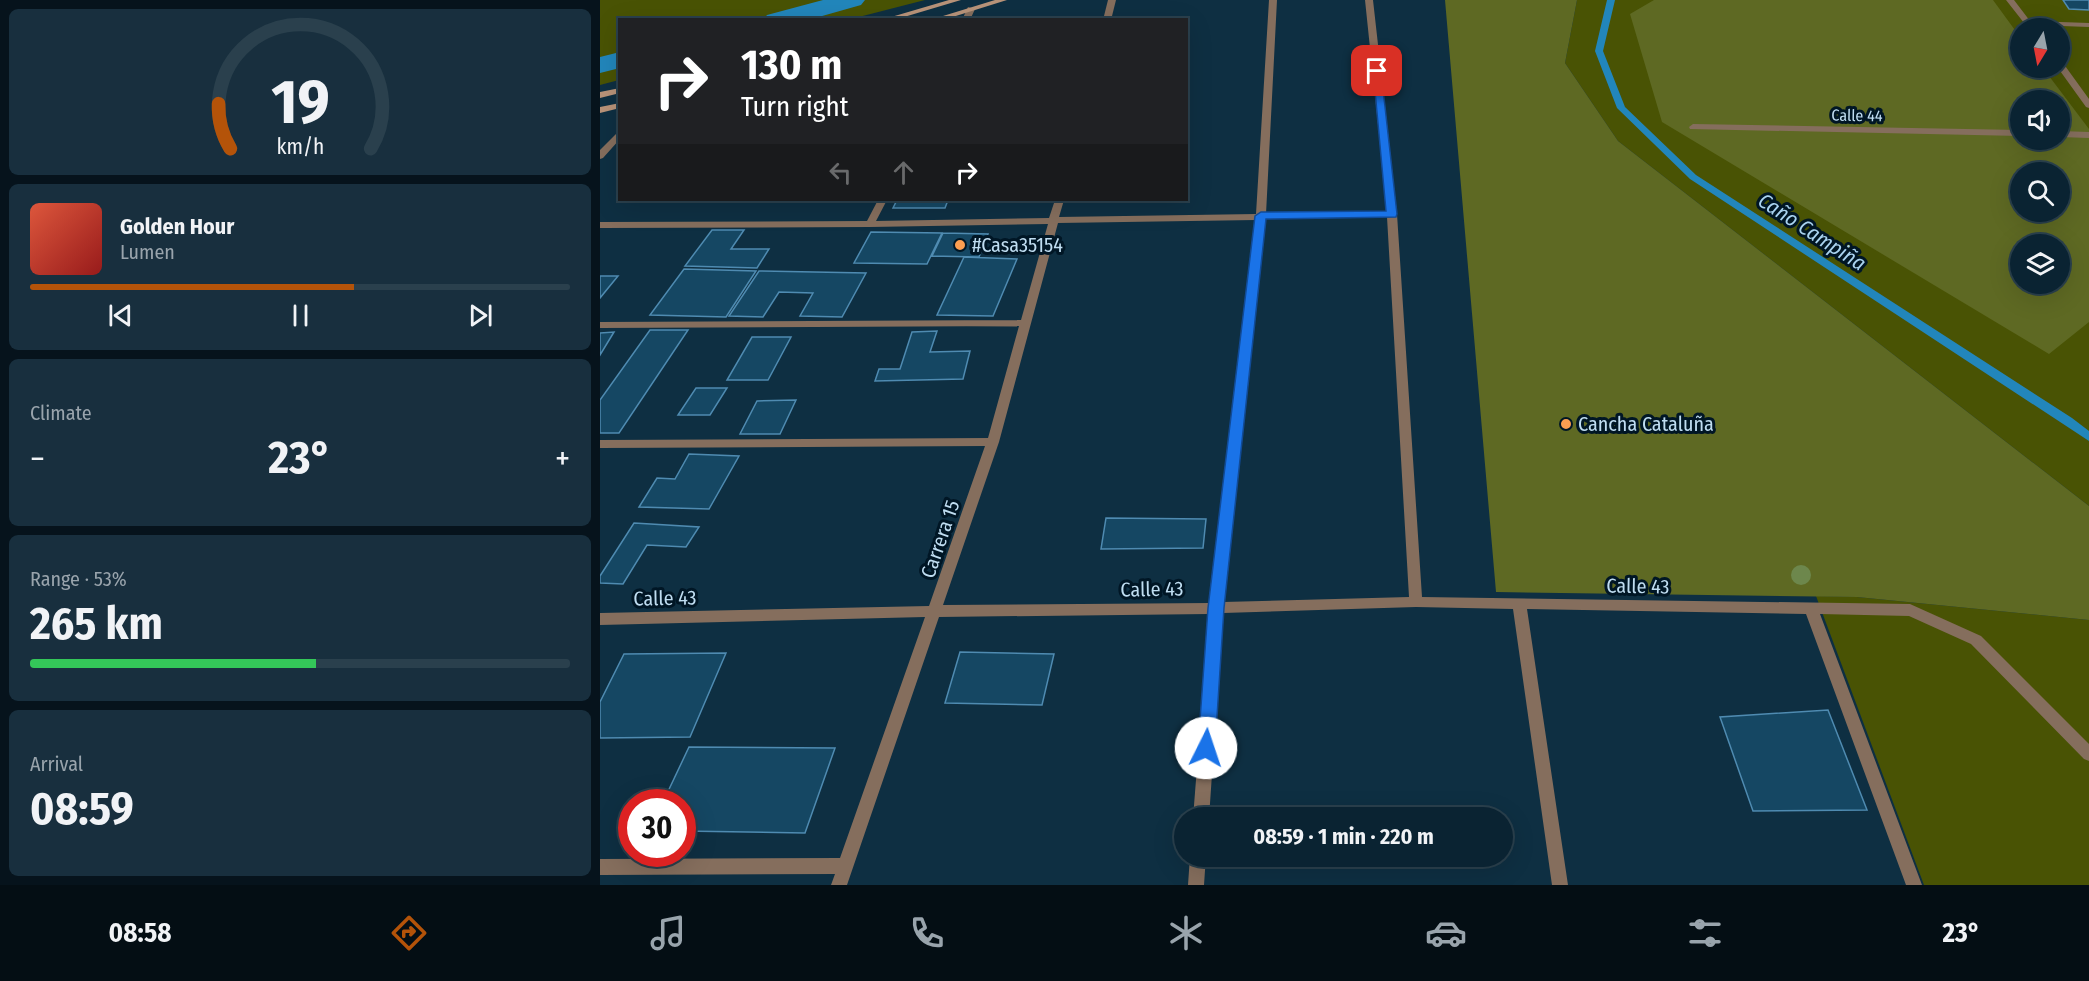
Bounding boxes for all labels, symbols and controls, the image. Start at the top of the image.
north arrow [2010,18,2070,78]
map controls [2010,18,2070,294]
text: 130 m [741,40,842,90]
icon: right [642,42,720,120]
pin [1351,45,1402,96]
icon: arrive [1360,54,1393,87]
text: 19 [271,65,329,140]
button: sound [2010,90,2070,150]
text: Turn right [741,91,849,123]
street label: Calle 44 [1831,106,1883,125]
text: km/h [276,134,324,160]
icon: left [824,156,857,189]
icon: ahead [887,156,920,189]
icon: right [950,156,983,189]
button: search [2010,162,2070,222]
water label: Caño Campiña [1753,188,1871,276]
text: Golden Hour [120,213,234,240]
place label: #Casa35154 [972,233,1063,257]
button: layers [2010,234,2070,294]
marker: #Casa35154 [953,238,967,252]
text: Lumen [120,240,175,264]
icon: previous [104,299,137,332]
icon: pause [284,299,317,332]
icon: next [464,299,497,332]
text: Climate [30,401,92,425]
place label: Cancha Cataluña [1578,412,1714,436]
marker: Cancha Cataluña [1559,417,1573,431]
text: 23° [268,431,332,485]
text: − [30,439,45,479]
text: + [555,439,570,479]
street label: Carrera 15 [915,497,965,581]
text: Range · 53% [30,567,127,591]
street label: Calle 43 [1606,573,1670,599]
street label: Calle 43 [1120,576,1184,602]
street label: Calle 43 [633,585,697,611]
text: 265 km [30,597,163,651]
position arrow [1174,716,1238,780]
text: Arrival [30,752,83,776]
text: 08:59 [30,782,134,836]
speed limit sign: 30 [618,789,696,867]
text: 08:59 · 1 min · 220 m [1253,823,1434,850]
icon: directions [388,912,430,954]
icon: music [647,912,689,954]
icon: phone [906,912,948,954]
icon: climate [1165,912,1207,954]
icon: car [1425,912,1467,954]
icon: filters [1684,912,1726,954]
text: 08:58 [109,917,171,949]
text: 23° [1943,917,1980,949]

